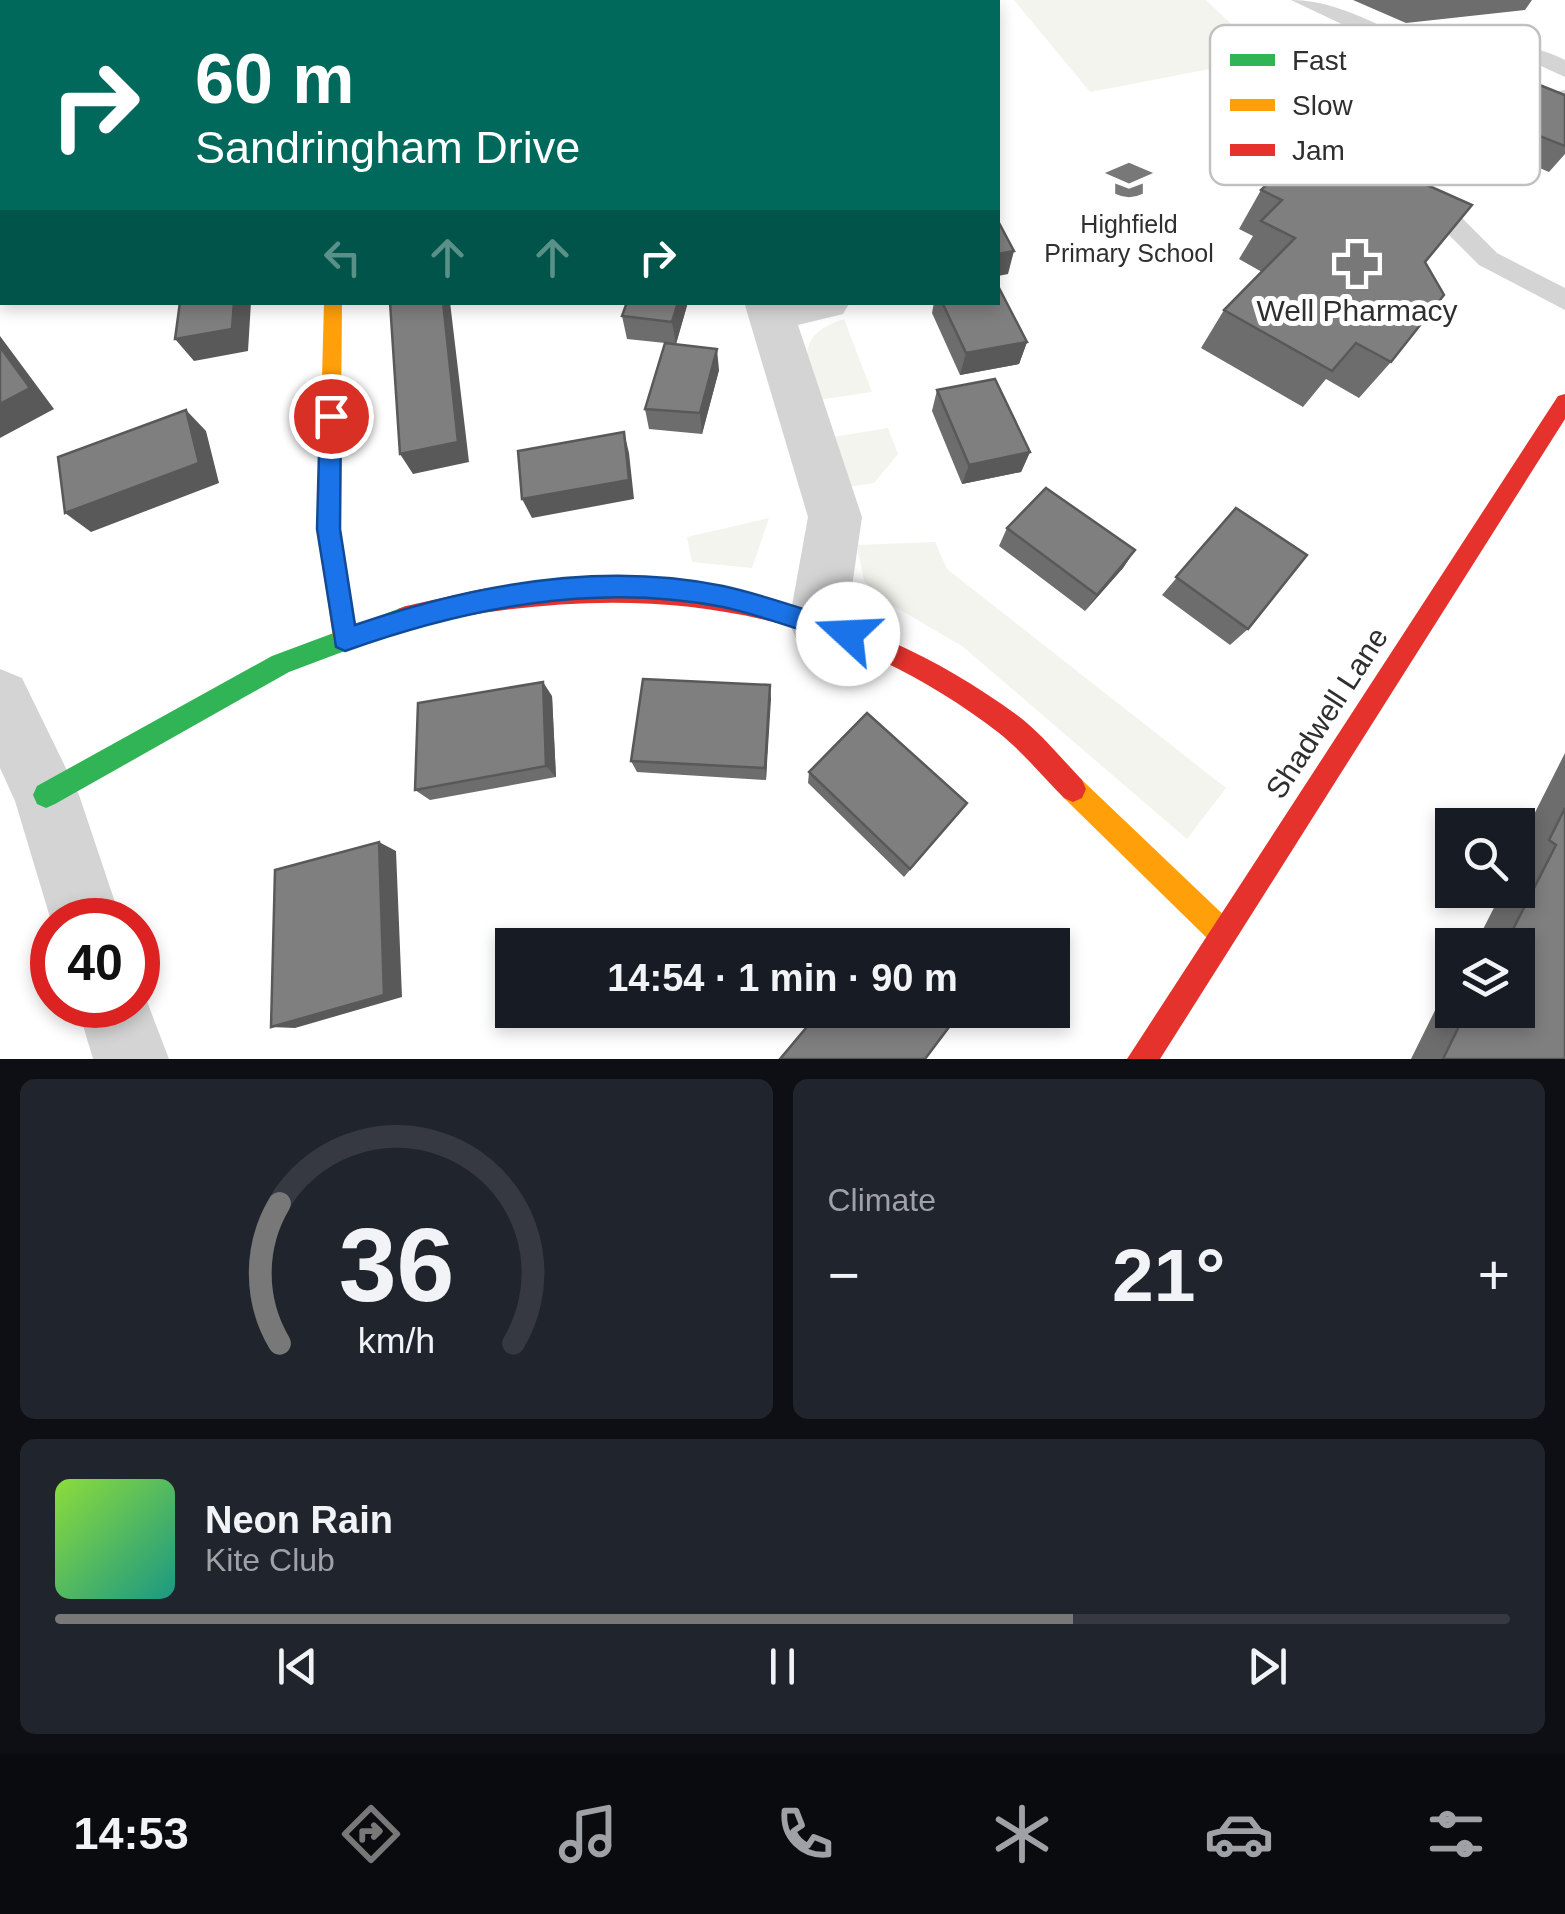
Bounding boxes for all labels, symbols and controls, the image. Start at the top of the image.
legend [1210,25,1540,185]
icon: right [30,40,160,170]
text: 60 m [195,40,355,118]
text: Fast [1292,45,1347,76]
text: Slow [1292,90,1353,121]
text: Sandringham Drive [195,122,580,173]
text: Jam [1292,135,1345,166]
school or university icon: Highfield Primary School [1105,156,1153,204]
place label: Highfield Primary School [1044,210,1214,267]
icon: left [315,230,370,285]
icon: ahead [420,230,475,285]
icon: ahead [525,230,580,285]
icon: right [630,230,685,285]
pharmacy icon: Well Pharmacy [1333,240,1381,288]
place label: Well Pharmacy [1256,294,1458,327]
pin [289,374,374,459]
icon: arrive [304,389,359,444]
position arrow [796,582,900,686]
street label: Shadwell Lane [1259,621,1394,804]
map controls [1435,808,1535,1028]
button: search [1435,808,1535,908]
speed limit sign: 40 [30,898,160,1028]
button: layers [1435,928,1535,1028]
text: 14:54 · 1 min · 90 m [607,957,958,999]
text: Climate [828,1182,936,1218]
text: 36 [338,1207,454,1323]
text: 21° [1112,1233,1225,1317]
text: − [828,1244,860,1306]
text: + [1478,1244,1510,1306]
text: km/h [358,1321,435,1361]
text: Neon Rain [205,1499,393,1541]
text: Kite Club [205,1542,335,1578]
icon: previous [270,1639,325,1694]
icon: pause [755,1639,810,1694]
icon: next [1240,1639,1295,1694]
icon: directions [336,1799,406,1869]
icon: music [553,1799,623,1869]
icon: phone [770,1799,840,1869]
icon: climate [987,1799,1057,1869]
icon: car [1204,1799,1274,1869]
icon: filters [1421,1799,1491,1869]
text: 14:53 [74,1808,189,1859]

